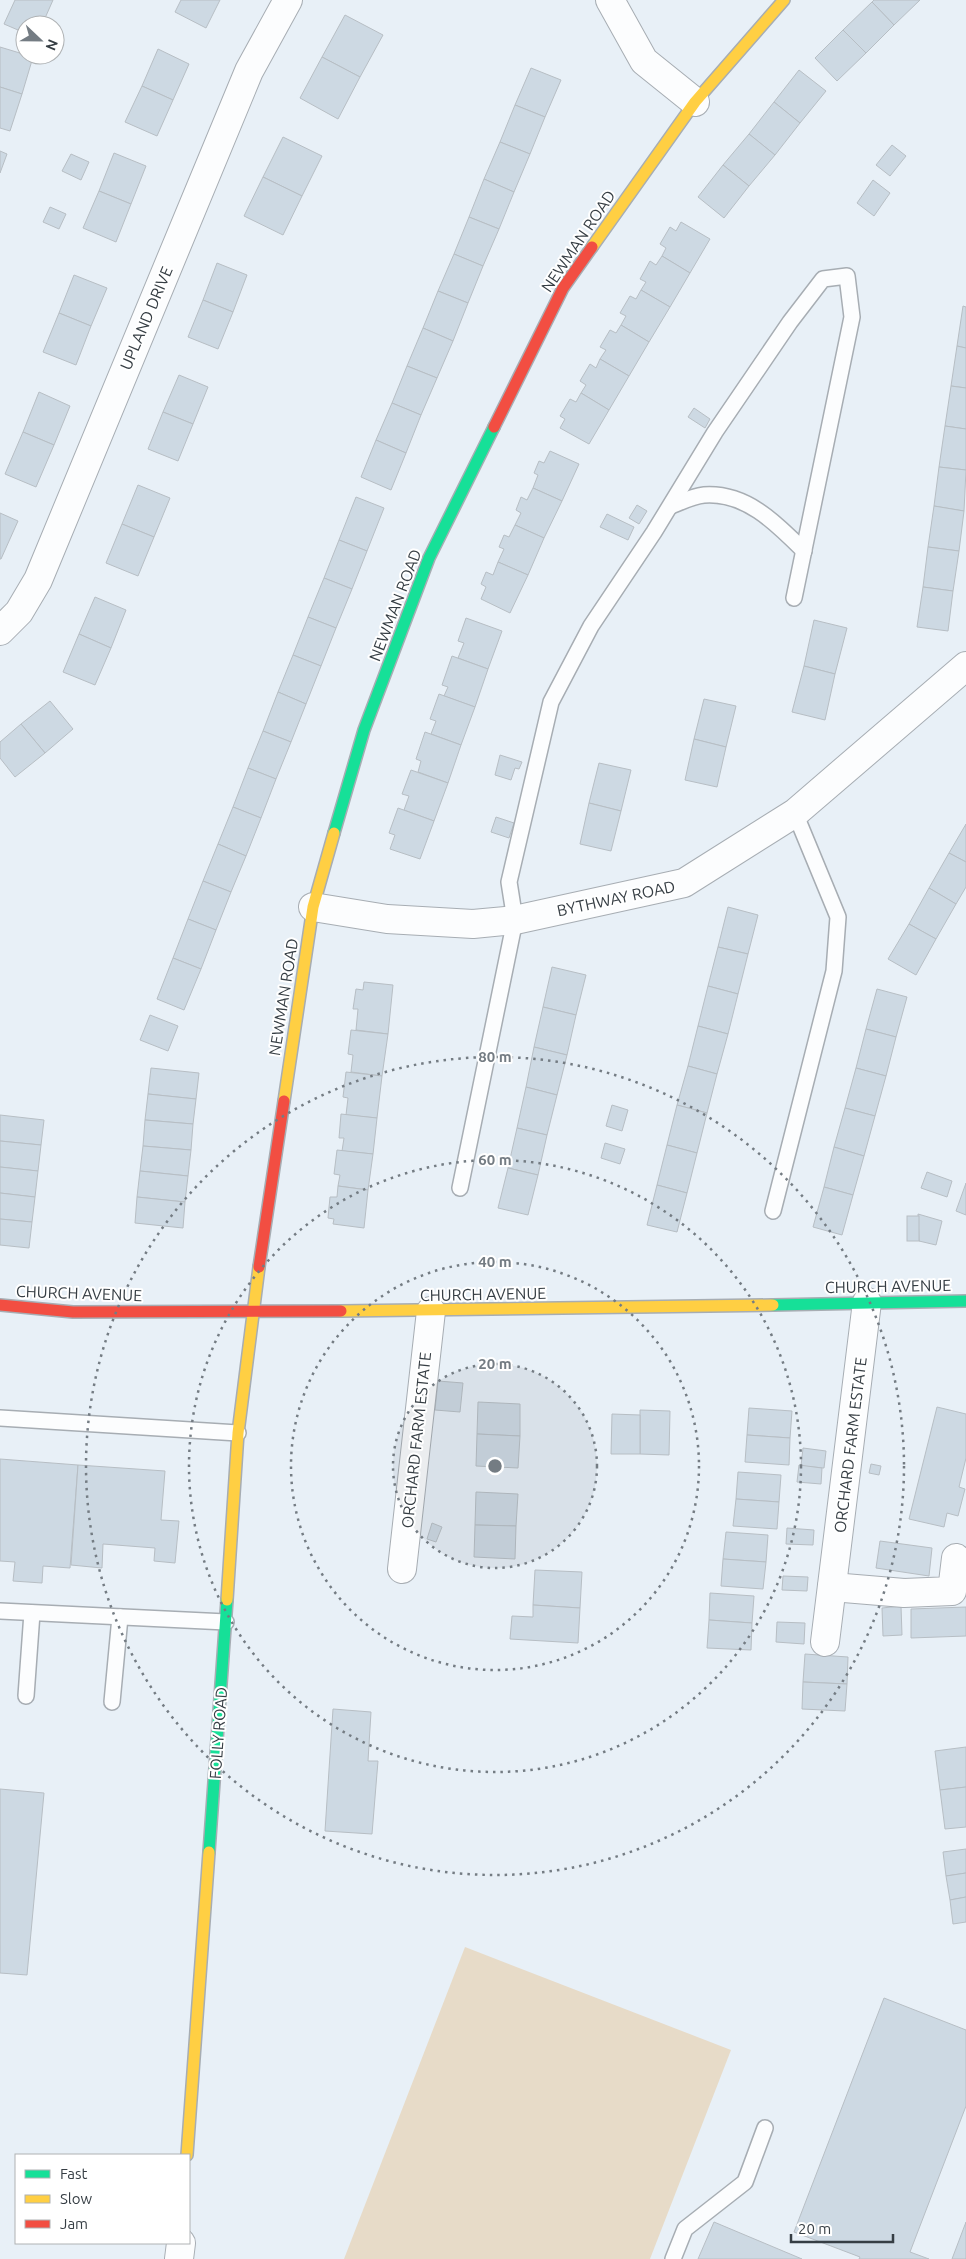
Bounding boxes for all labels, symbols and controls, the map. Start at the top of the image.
north arrow [15,15,65,65]
text: N [43,37,61,53]
street label: NEWMAN ROAD [537,187,619,295]
street label: UPLAND DRIVE [116,264,176,372]
street label: NEWMAN ROAD [365,546,425,664]
street label: BYTHWAY ROAD [555,877,677,919]
street label: NEWMAN ROAD [265,937,301,1057]
text: 80 m [478,1048,512,1065]
text: 60 m [478,1151,512,1168]
text: 40 m [478,1253,512,1270]
street label: CHURCH AVENUE [825,1276,951,1296]
street label: CHURCH AVENUE [16,1282,142,1304]
street label: CHURCH AVENUE [420,1284,546,1304]
street label: ORCHARD FARM ESTATE [398,1351,434,1529]
text: 20 m [478,1355,512,1372]
street label: ORCHARD FARM ESTATE [830,1356,870,1534]
centre of rings [486,1457,504,1475]
street label: FOLLY ROAD [206,1686,230,1780]
legend [15,2154,190,2244]
text: Fast [60,2165,88,2182]
text: Slow [60,2190,93,2207]
scale bar [791,2212,894,2244]
text: Jam [60,2215,88,2232]
text: 20 m [798,2220,831,2237]

